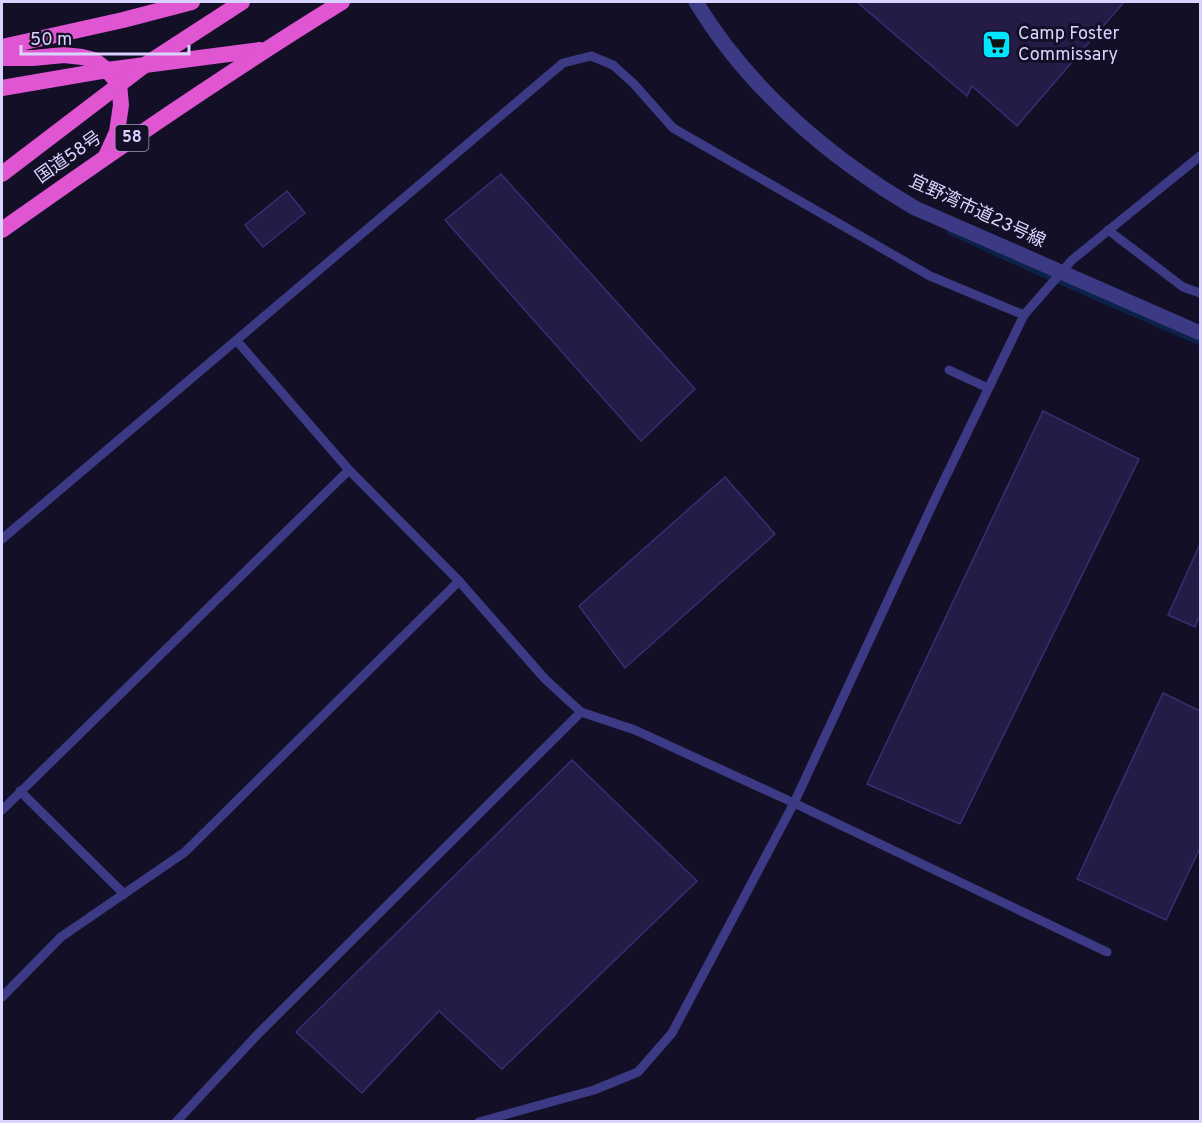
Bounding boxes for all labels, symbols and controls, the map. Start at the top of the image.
scale bar [21,18,189,56]
place label: Camp Foster Commissary [1018,23,1120,67]
supermarket icon: Camp Foster Commissary [981,28,1013,60]
text: 50 m [30,29,72,52]
road number: 58 [116,125,148,151]
street label: 国道58号 [31,127,107,189]
street label: 宜野湾市道23号線 [905,170,1049,254]

